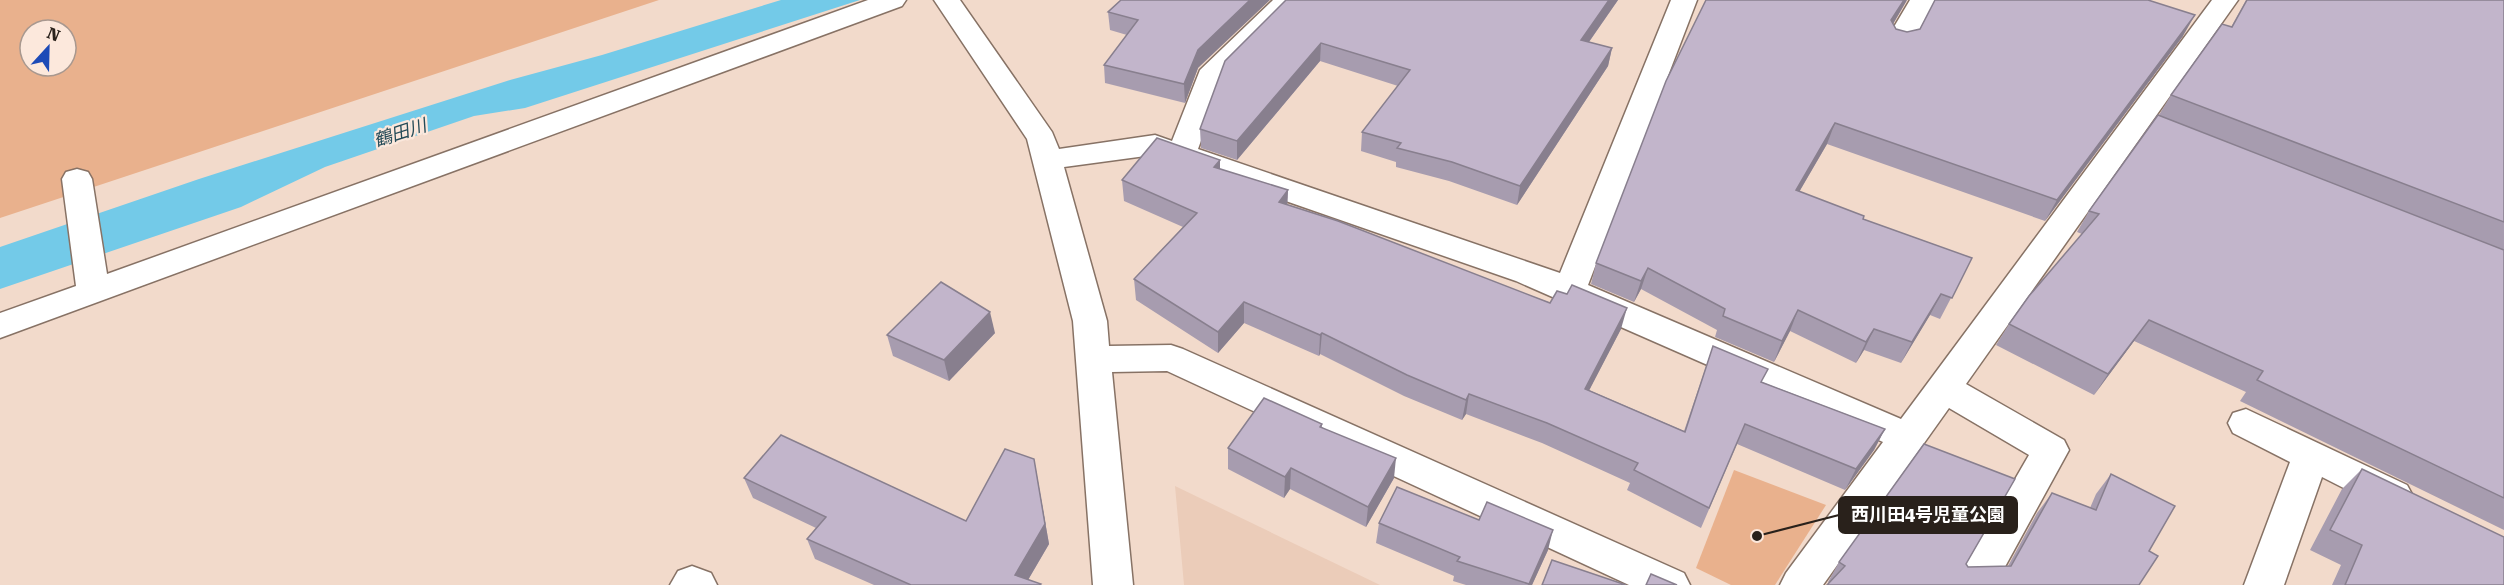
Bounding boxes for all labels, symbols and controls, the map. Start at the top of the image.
north arrow [18,18,78,78]
text: N [44,23,63,46]
water label: 鶴田川 [371,114,431,151]
callout: 西川田4号児童公園 [1839,497,2017,533]
text: 西川田4号児童公園 [1851,504,2005,525]

